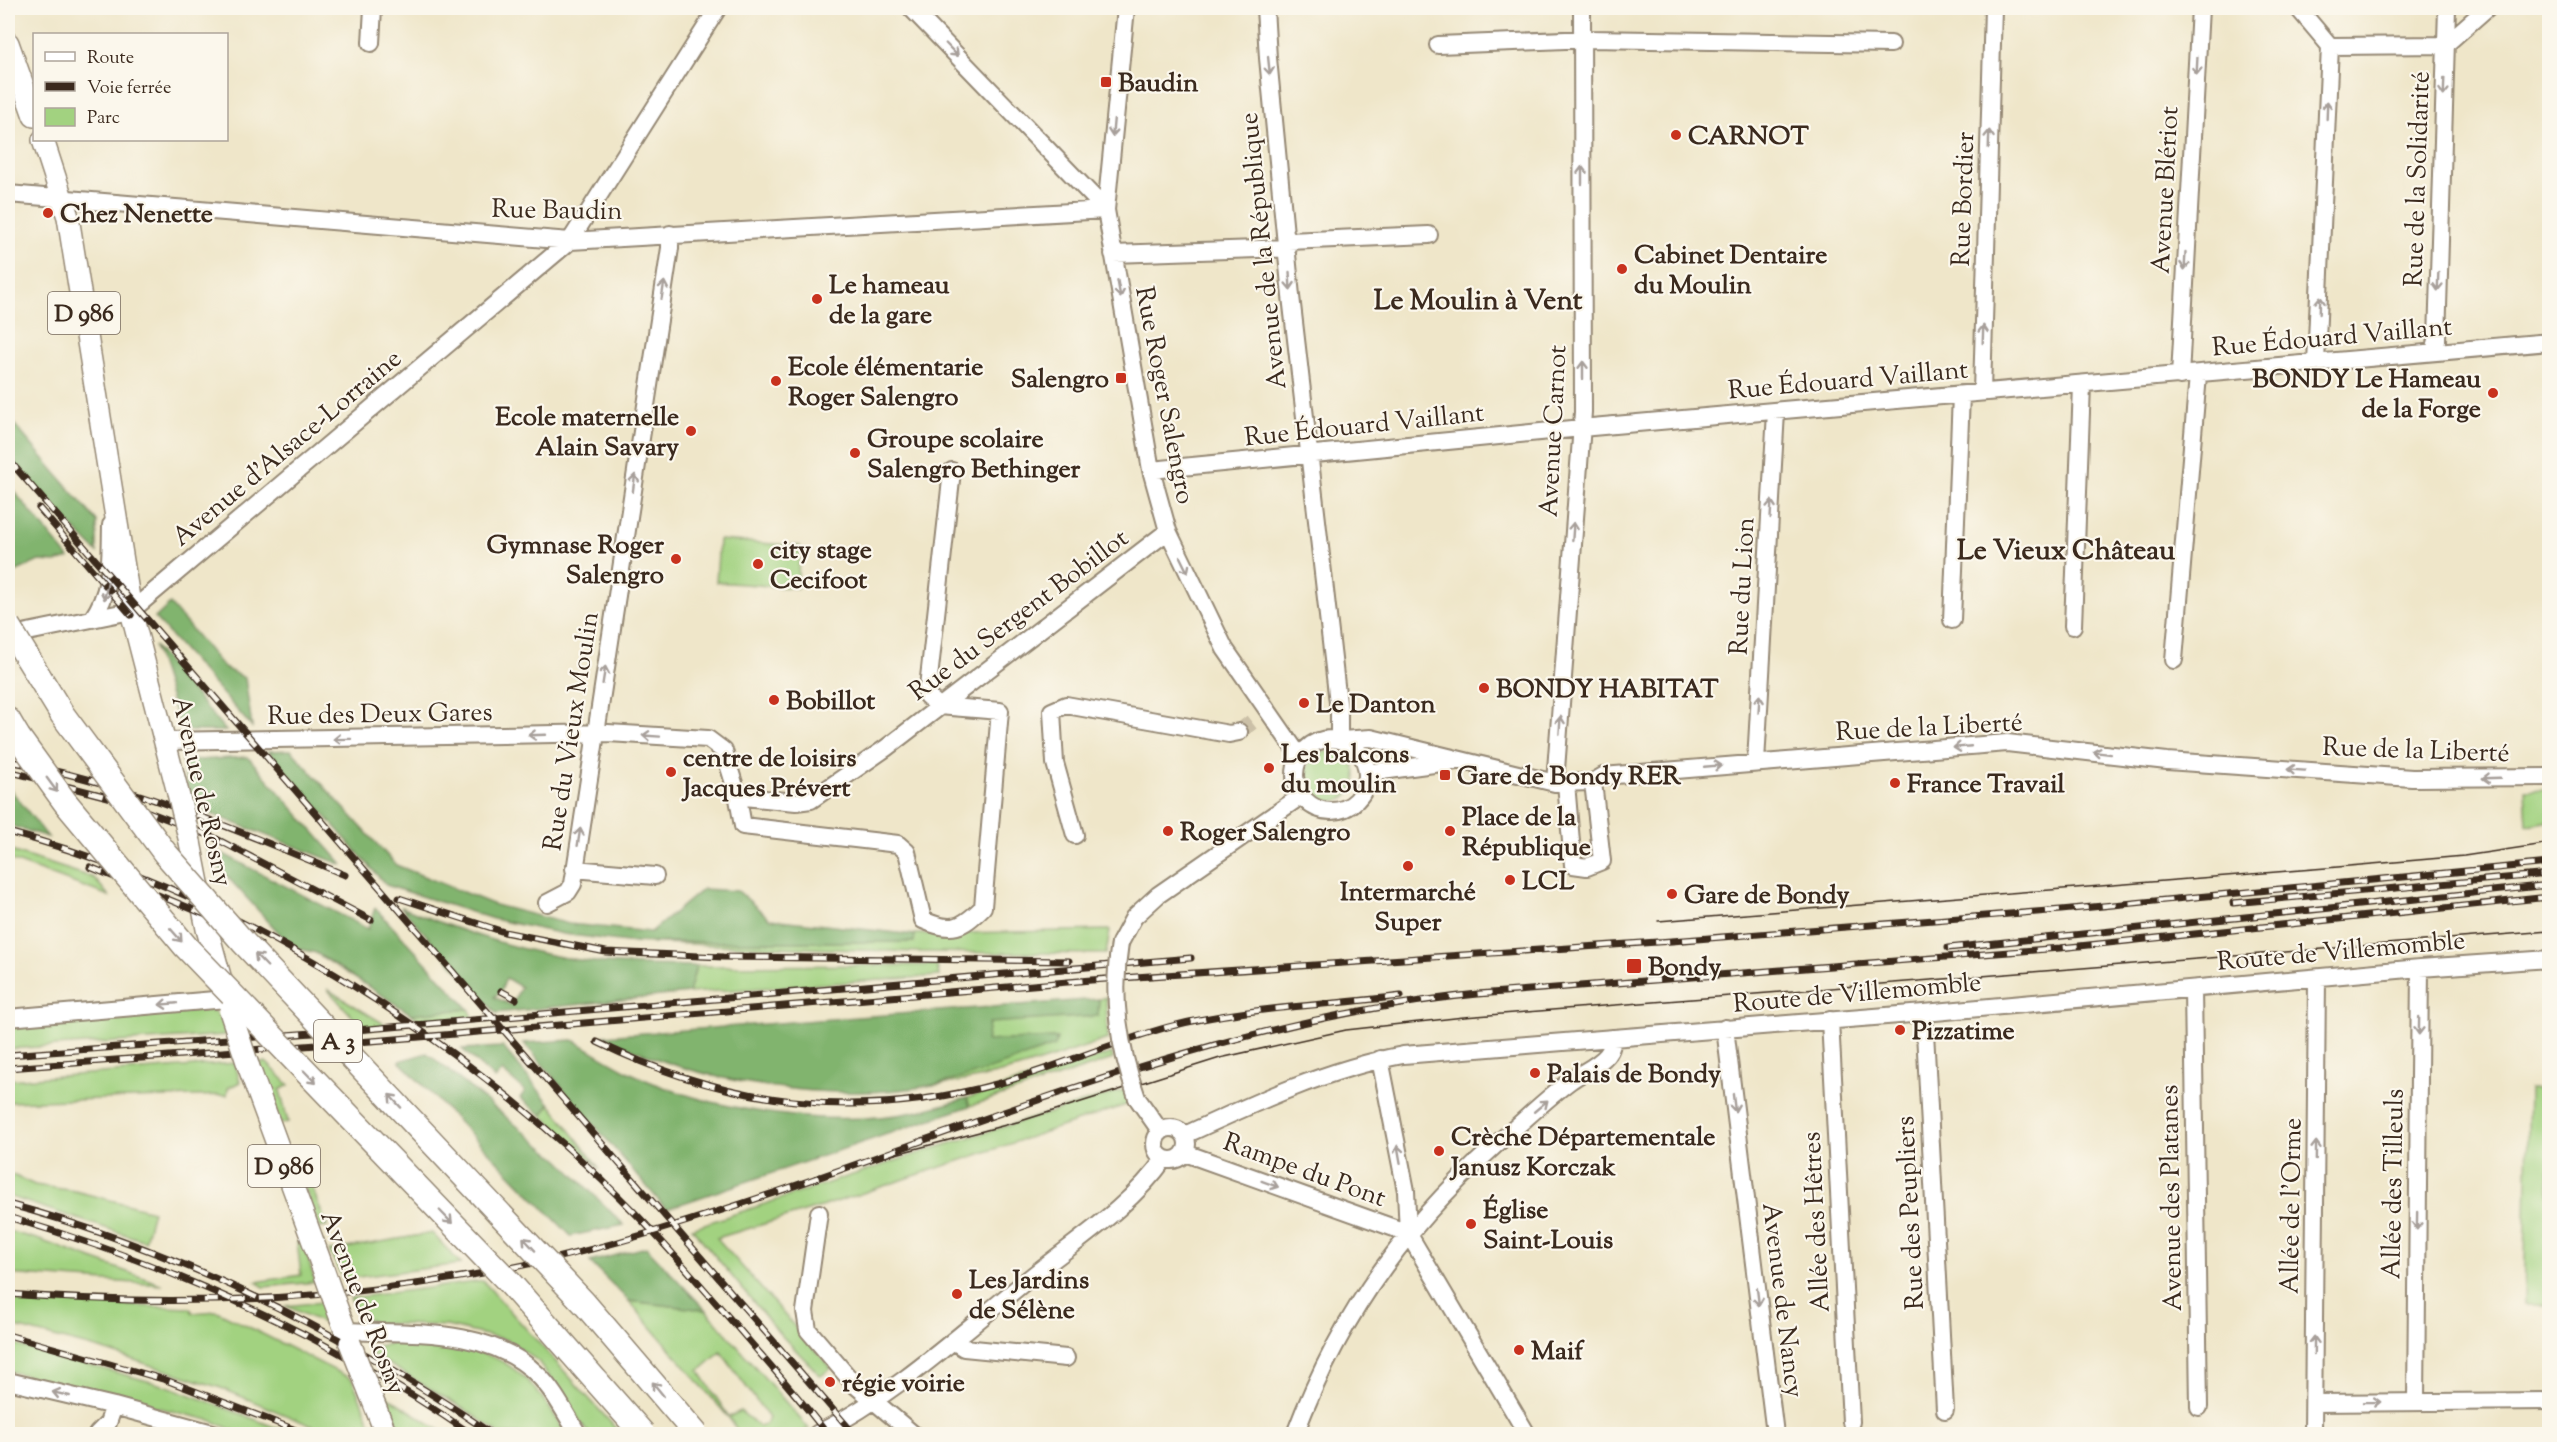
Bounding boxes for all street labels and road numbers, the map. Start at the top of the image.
street label: Rue de la Solidarité [2396,71,2441,288]
street label: Avenue Blériot [2144,105,2189,275]
street label: Avenue de la République [1232,110,1297,391]
street label: Rue Bordier [1944,131,1985,267]
street label: Rue Baudin [491,192,623,231]
street label: Rue Roger Salengro [1124,283,1203,507]
road number: D 986 [48,292,120,334]
street label: Rue Édouard Vaillant [2211,310,2454,367]
street label: Avenue d'Alsace-Lorraine [165,342,410,556]
street label: Avenue Carnot [1532,344,1577,518]
street label: Rue Édouard Vaillant [1727,353,1970,410]
street label: Rue Édouard Vaillant [1243,395,1486,457]
street label: Rue du Lion [1721,516,1766,656]
street label: Rue du Sergent Bobillot [902,521,1137,711]
street label: Rue du Vieux Moulin [535,609,610,854]
street label: Avenue de Rosny [161,693,240,890]
street label: Rue des Deux Gares [267,695,493,736]
street label: Rue de la Liberté [1835,705,2024,752]
street label: Rue de la Liberté [2322,730,2510,773]
street label: Route de Villemomble [2216,923,2467,982]
street label: Route de Villemomble [1732,965,1983,1024]
road number: A 3 [314,1020,362,1062]
street label: Avenue des Platanes [2152,1084,2193,1312]
street label: Allée des Tilleuls [2374,1088,2415,1280]
street label: Rue des Peupliers [1888,1115,1935,1311]
street label: Allée de l'Orme [2272,1118,2313,1295]
street label: Rampe du Pont [1218,1125,1391,1218]
street label: Allée des Hêtres [1794,1131,1841,1313]
road number: D 986 [248,1145,320,1187]
street label: Avenue de Nancy [1751,1201,1812,1400]
street label: Avenue de Rosny [310,1206,414,1400]

